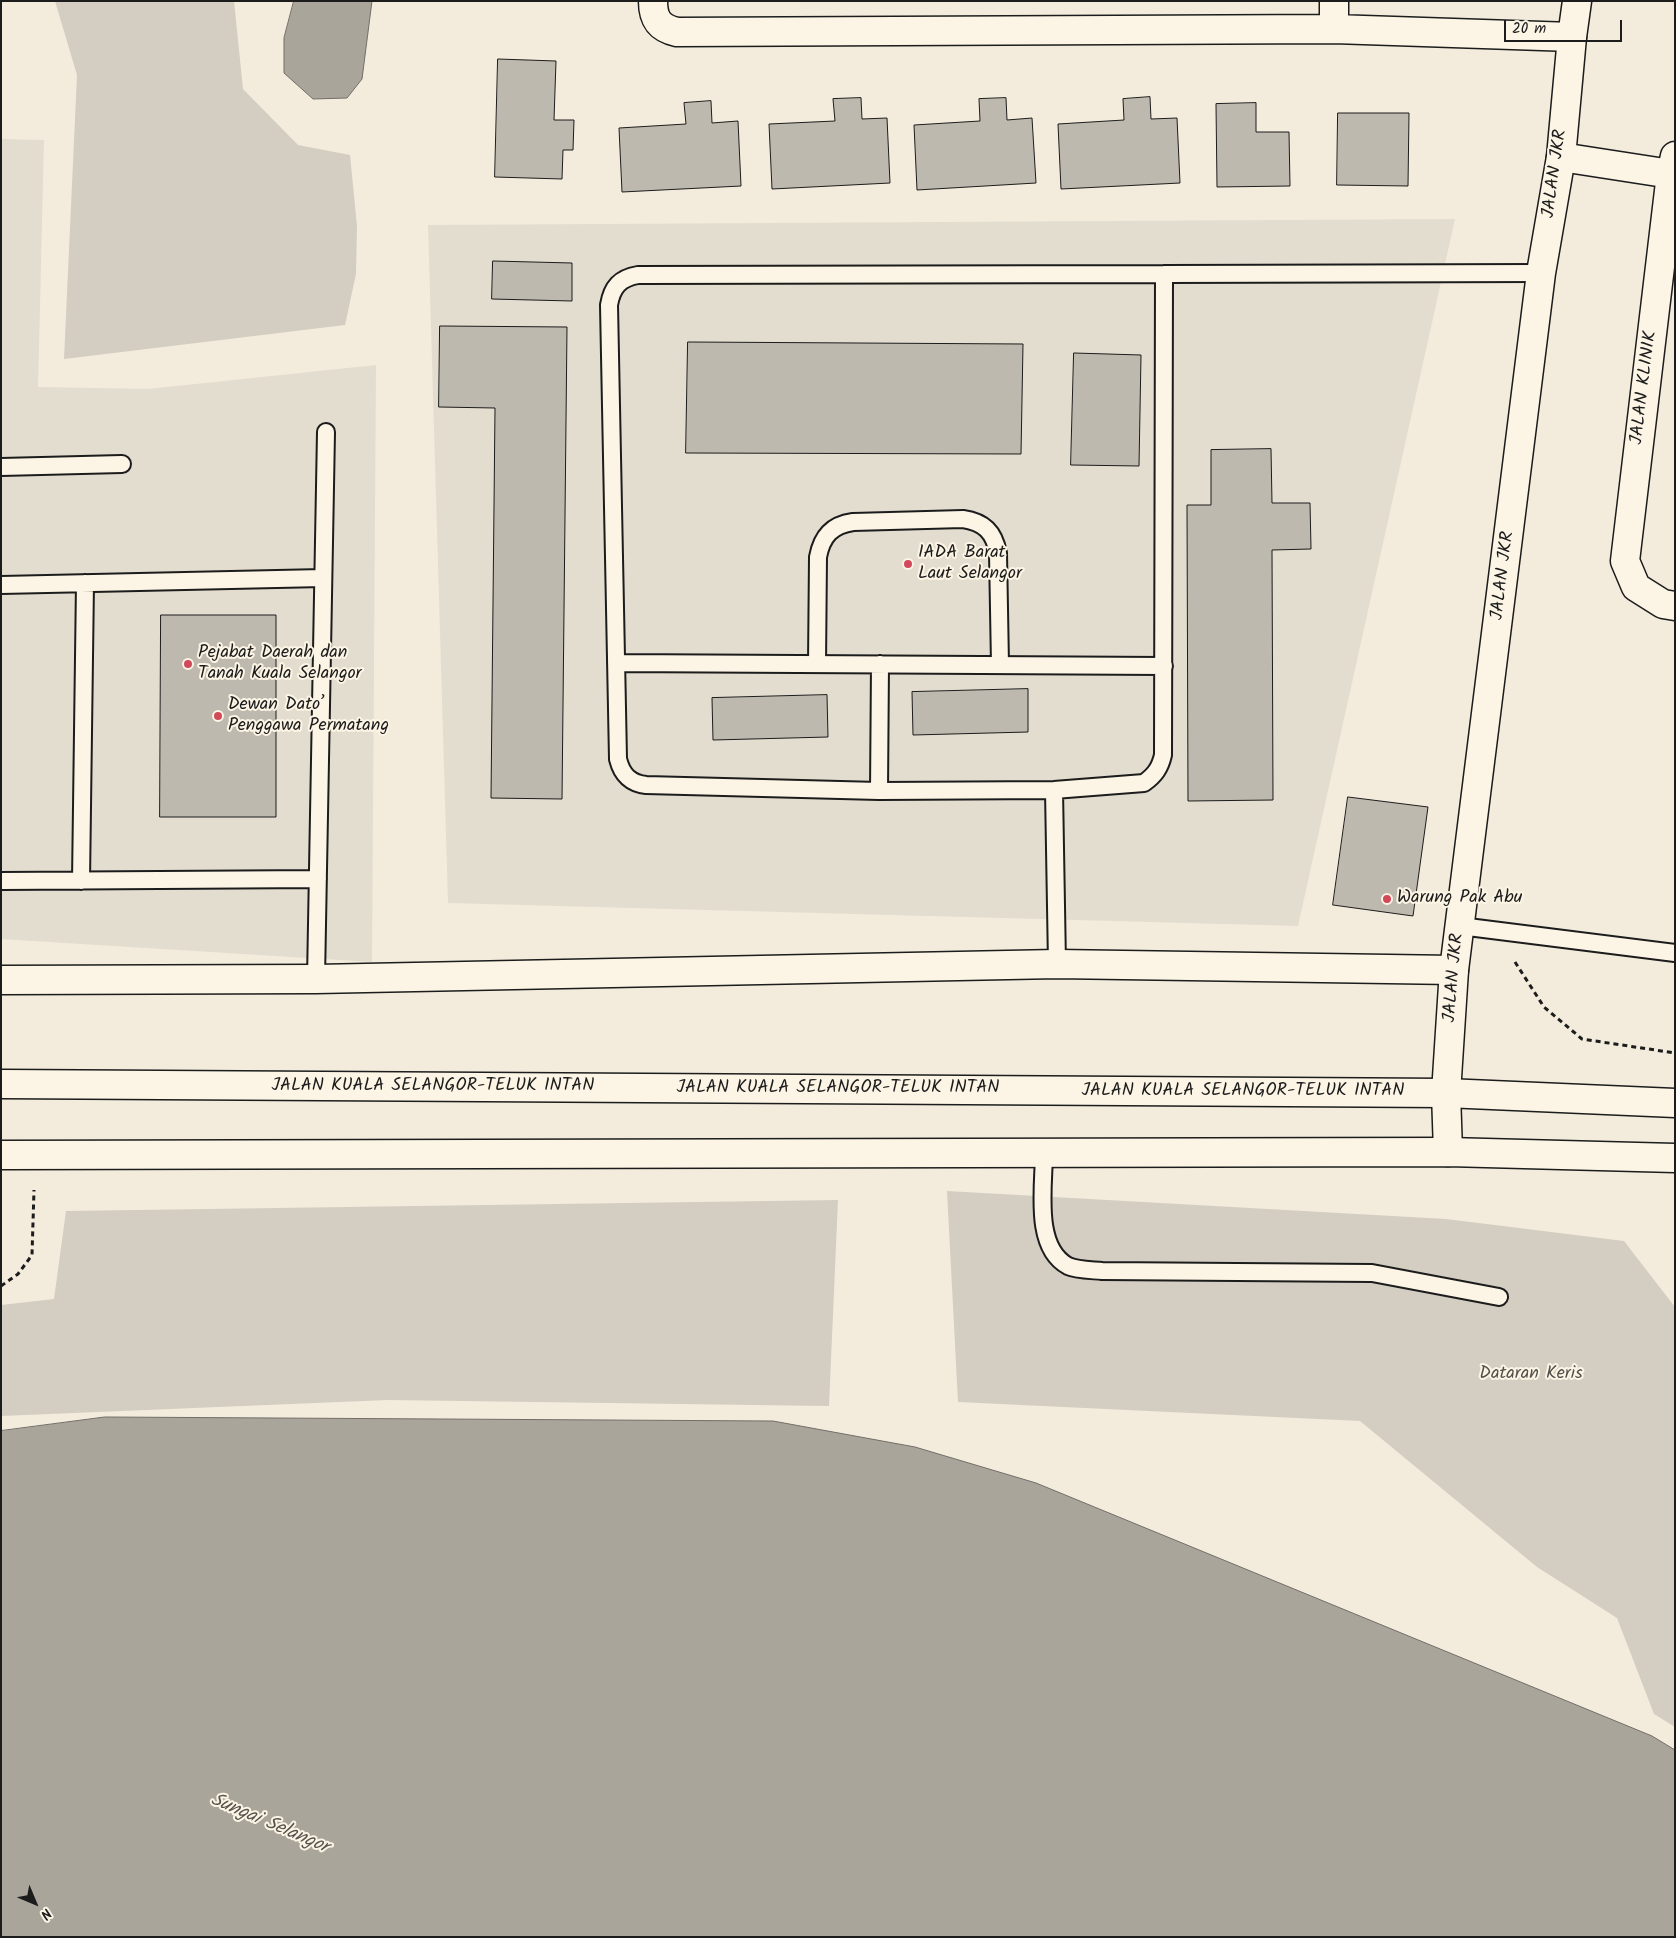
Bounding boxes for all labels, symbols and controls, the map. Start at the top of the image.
scale bar [1506,10,1624,42]
text: 20 m [1512,17,1546,41]
street label: JALAN JKR [1539,128,1573,220]
street label: JALAN KLINIK [1627,330,1663,446]
street label: JALAN JKR [1488,530,1520,622]
place label: IADA Barat Laut Selangor [918,543,1022,586]
marker: IADA Barat Laut Selangor [902,558,914,570]
place label: Pejabat Daerah dan Tanah Kuala Selangor [198,643,362,686]
marker: Pejabat Daerah dan Tanah Kuala Selangor [182,658,194,670]
place label: Dewan Dato’ Penggawa Permatang [228,695,389,738]
marker: Dewan Dato’ Penggawa Permatang [212,710,224,722]
place label: Warung Pak Abu [1397,888,1522,910]
marker: Warung Pak Abu [1381,893,1393,905]
street label: JALAN JKR [1440,933,1470,1023]
street label: JALAN KUALA SELANGOR-TELUK INTAN [272,1076,594,1098]
street label: JALAN KUALA SELANGOR-TELUK INTAN [677,1078,999,1100]
street label: JALAN KUALA SELANGOR-TELUK INTAN [1082,1081,1404,1103]
park label: Dataran Keris [1479,1364,1583,1386]
water label: Sungai Selangor [207,1790,331,1860]
north arrow [10,1878,60,1928]
text: N [35,1903,57,1925]

